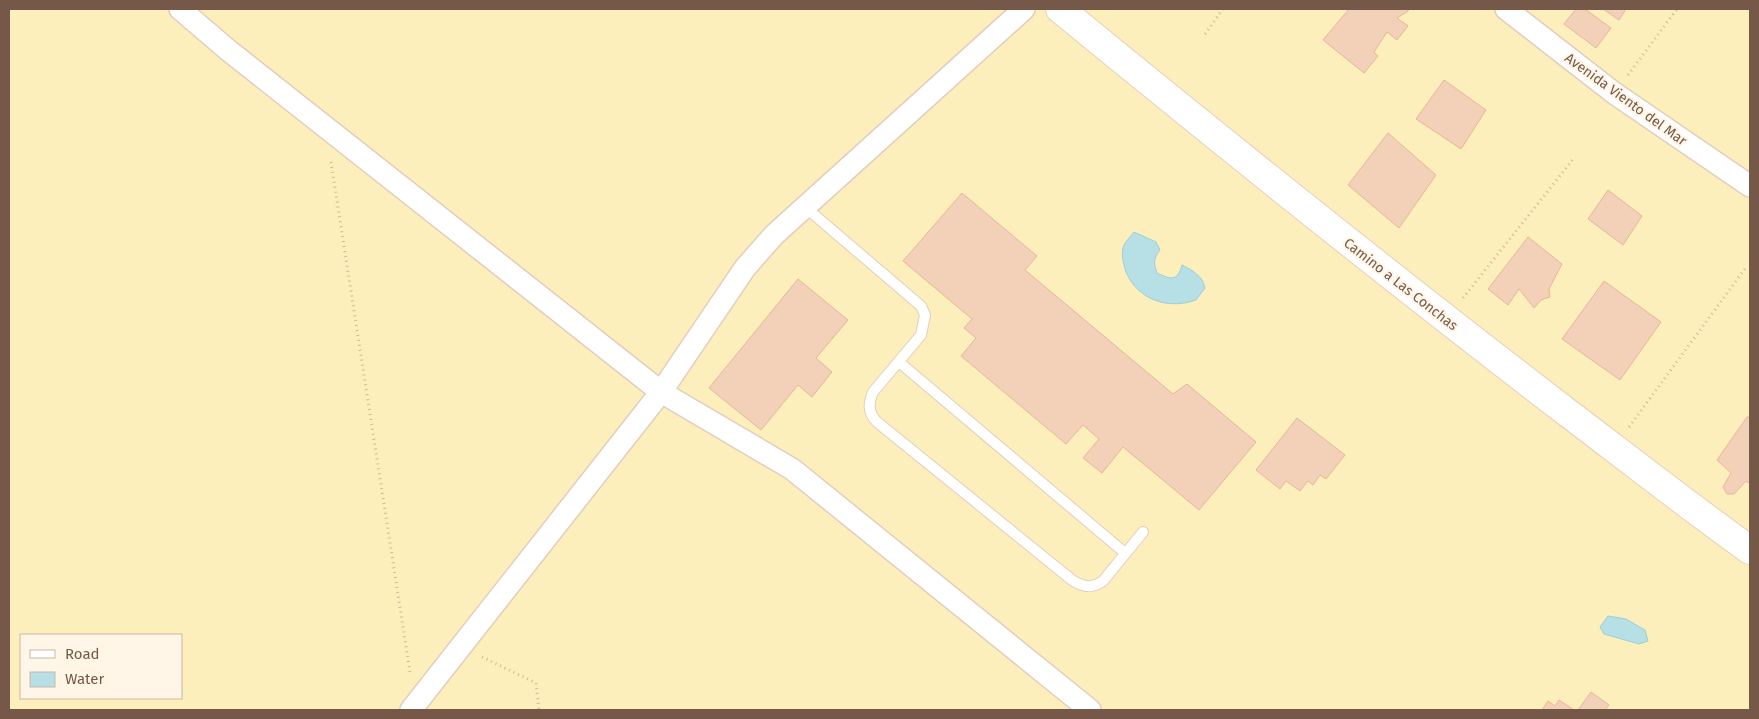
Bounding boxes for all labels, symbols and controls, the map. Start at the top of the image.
street label: Avenida Viento del Mar [1562,50,1690,150]
street label: Camino a Las Conchas [1340,235,1461,334]
legend [20,634,182,699]
text: Road [65,645,100,663]
text: Water [65,670,104,688]

